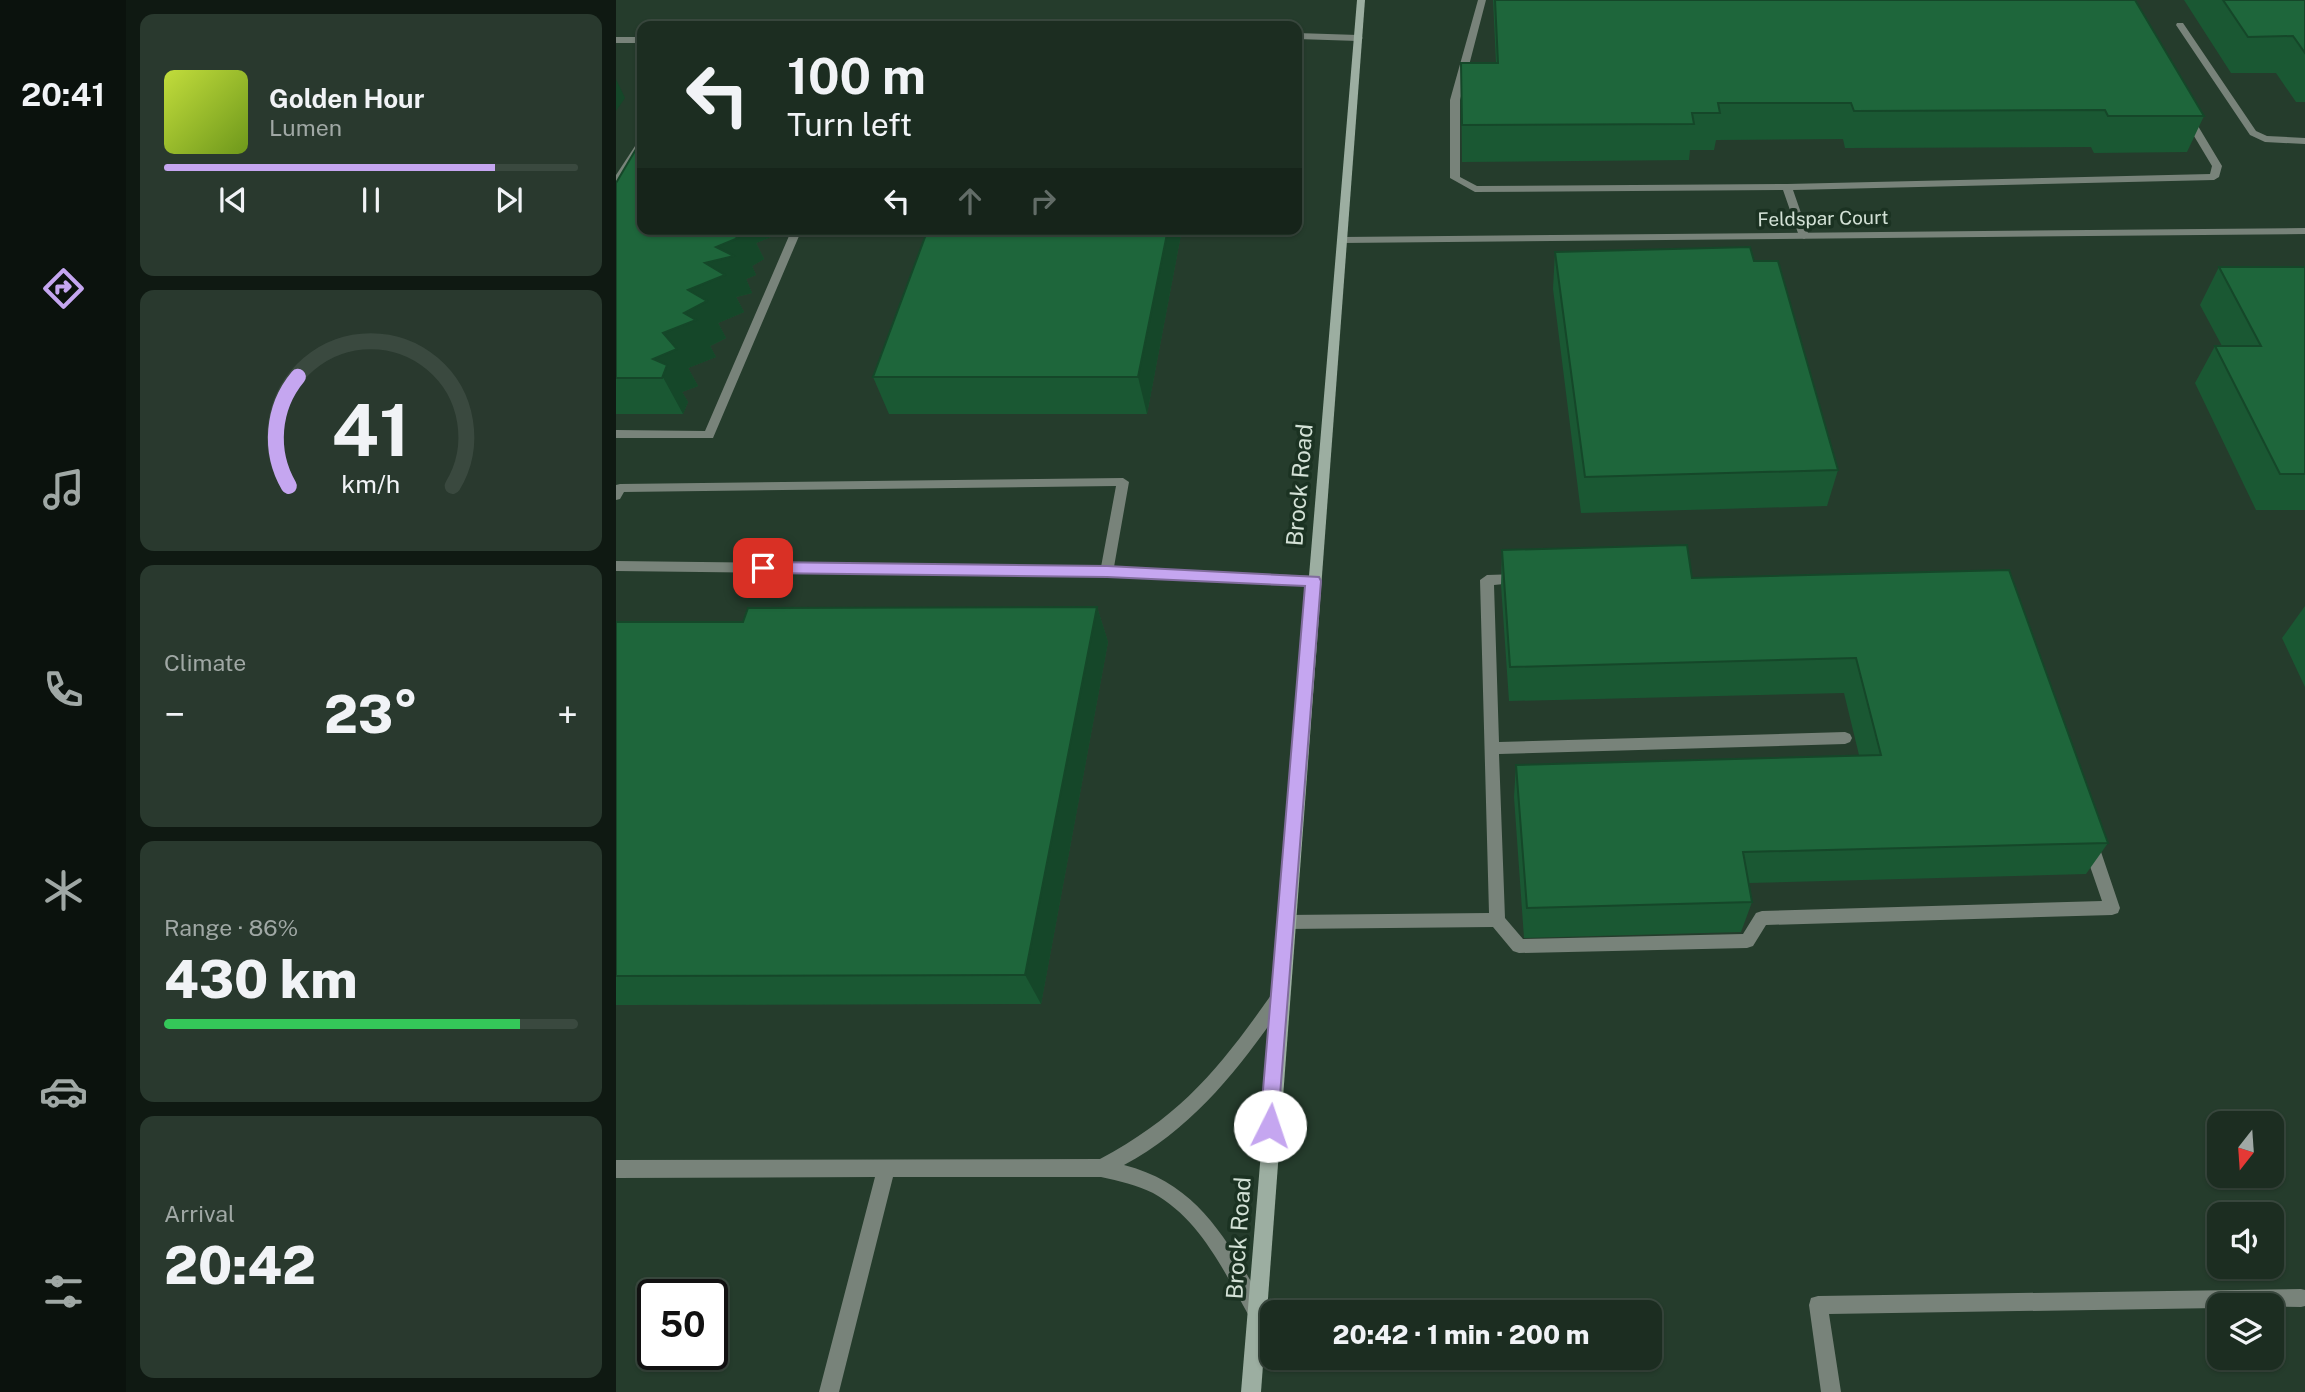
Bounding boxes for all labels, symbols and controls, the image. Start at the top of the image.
text: 100 m [787,47,926,105]
icon: left [672,49,763,140]
text: 20:41 [21,76,105,113]
text: Golden Hour [269,83,424,114]
text: Turn left [787,106,912,143]
text: Lumen [269,114,342,141]
icon: previous [214,181,252,219]
icon: pause [352,181,390,219]
icon: next [490,181,528,219]
icon: left [878,182,916,220]
icon: ahead [951,182,989,220]
icon: right [1024,182,1062,220]
street label: Feldspar Court [1757,206,1889,230]
icon: directions [39,264,88,313]
text: 41 [332,388,410,473]
street label: Brock Road [1280,423,1318,547]
icon: music [39,465,88,514]
text: km/h [342,469,400,499]
pin [733,538,793,598]
icon: arrive [744,549,782,587]
text: Climate [164,649,246,676]
icon: phone [39,665,88,714]
text: 23° [324,684,418,745]
text: − [164,692,185,737]
text: + [557,692,578,737]
icon: climate [39,866,88,915]
text: Range · 86% [164,914,298,941]
text: 430 km [164,949,358,1010]
icon: car [39,1067,88,1116]
position arrow [1233,1089,1307,1163]
north arrow [2207,1111,2284,1188]
map controls [2207,1111,2284,1370]
street label: Brock Road [1220,1176,1256,1300]
text: Arrival [164,1200,235,1227]
button: sound [2207,1202,2284,1279]
text: 20:42 [164,1235,316,1296]
icon: filters [39,1267,88,1316]
speed limit sign: 50 [637,1279,728,1370]
button: layers [2207,1293,2284,1370]
text: 20:42 · 1 min · 200 m [1333,1319,1589,1350]

